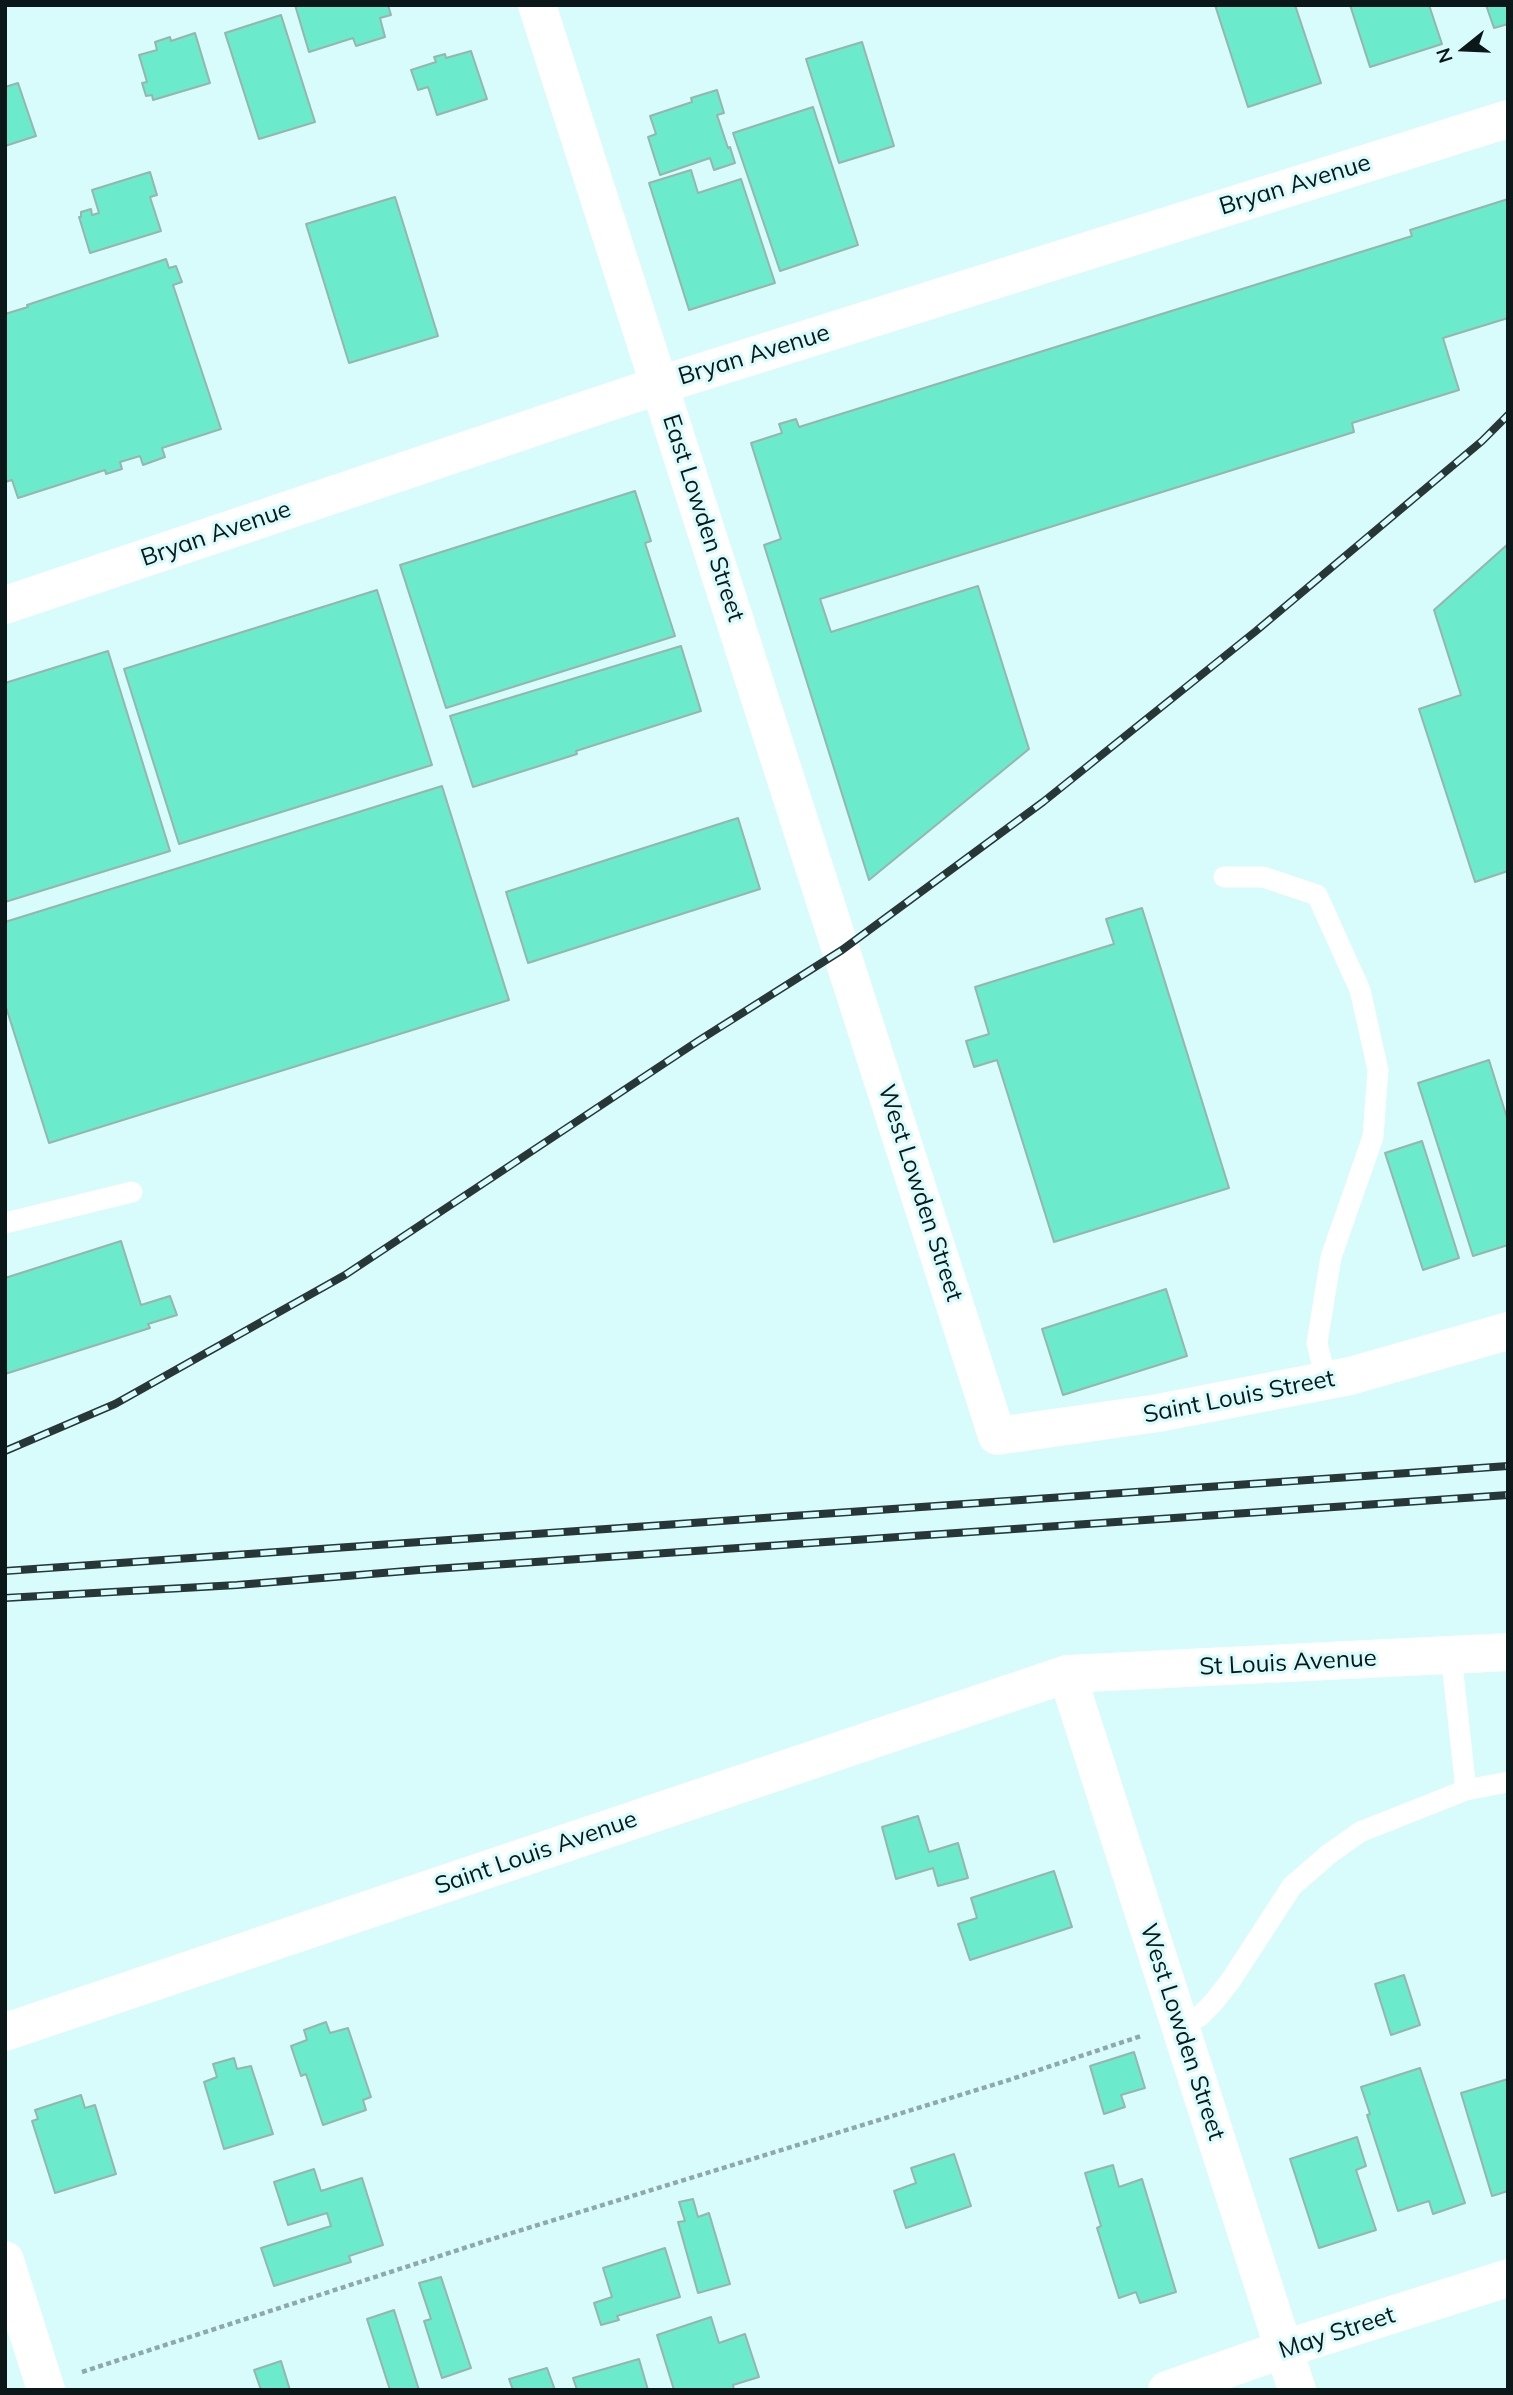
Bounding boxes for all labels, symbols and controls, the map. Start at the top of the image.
north arrow [1429,14,1499,84]
text: N [1430,45,1458,66]
street label: Bryan Avenue [1216,148,1374,222]
street label: Bryan Avenue [675,318,833,392]
street label: East Lowden Street [656,411,750,625]
street label: Bryan Avenue [137,495,295,573]
street label: West Lowden Street [871,1081,969,1305]
street label: Saint Louis Street [1141,1364,1337,1430]
street label: St Louis Avenue [1199,1644,1377,1682]
street label: Saint Louis Avenue [431,1805,641,1901]
street label: West Lowden Street [1133,1920,1231,2144]
street label: May Street [1275,2301,1399,2365]

